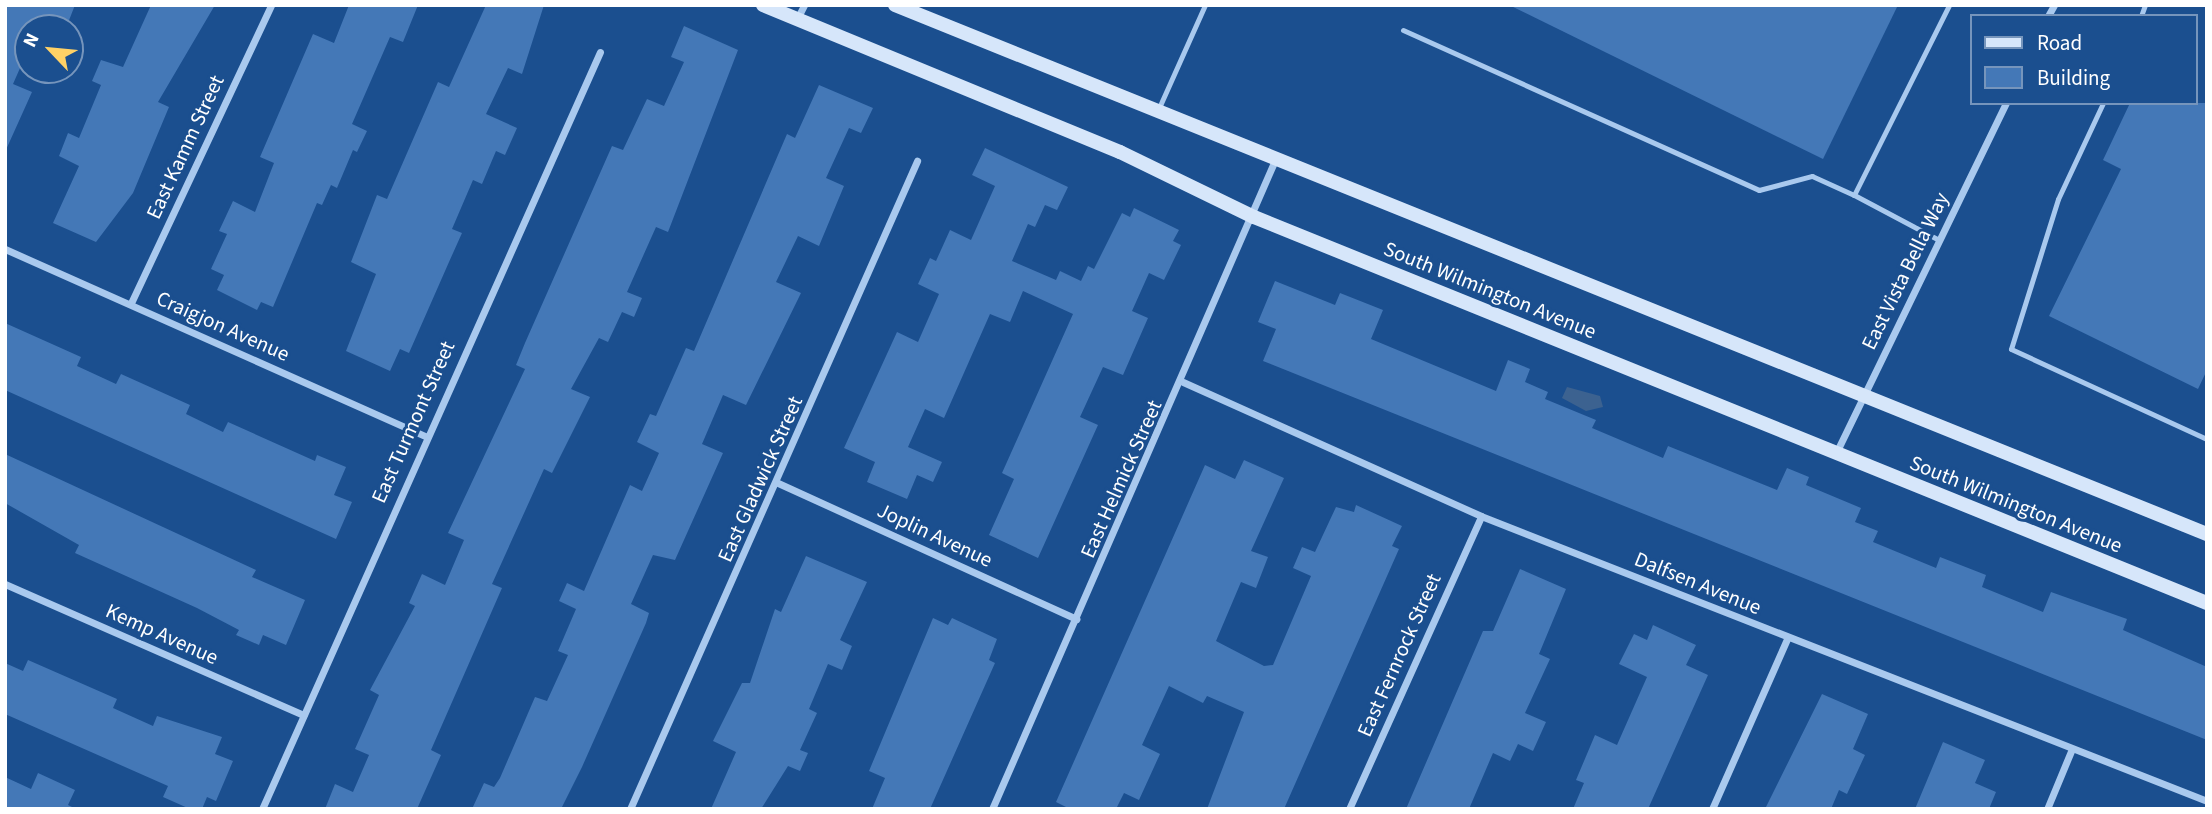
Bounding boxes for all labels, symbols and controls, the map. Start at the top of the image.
north arrow [14,14,84,84]
legend [1970,14,2198,105]
text: Road [2037,28,2082,58]
text: N [17,29,46,52]
text: Building [2037,63,2110,93]
street label: East Kamm Street [141,71,229,223]
street label: East Vista Bella Way [1856,188,1954,354]
street label: South Wilmington Avenue [1380,236,1600,344]
street label: Craigjon Avenue [153,285,293,367]
street label: East Turmont Street [366,337,460,507]
street label: East Gladwick Street [712,392,808,566]
street label: East Helmick Street [1075,396,1167,562]
street label: South Wilmington Avenue [1906,450,2126,558]
street label: Joplin Avenue [873,497,997,573]
street label: Dalfsen Avenue [1631,546,1765,620]
street label: East Fernrock Street [1352,570,1446,740]
street label: Kemp Avenue [102,598,222,670]

